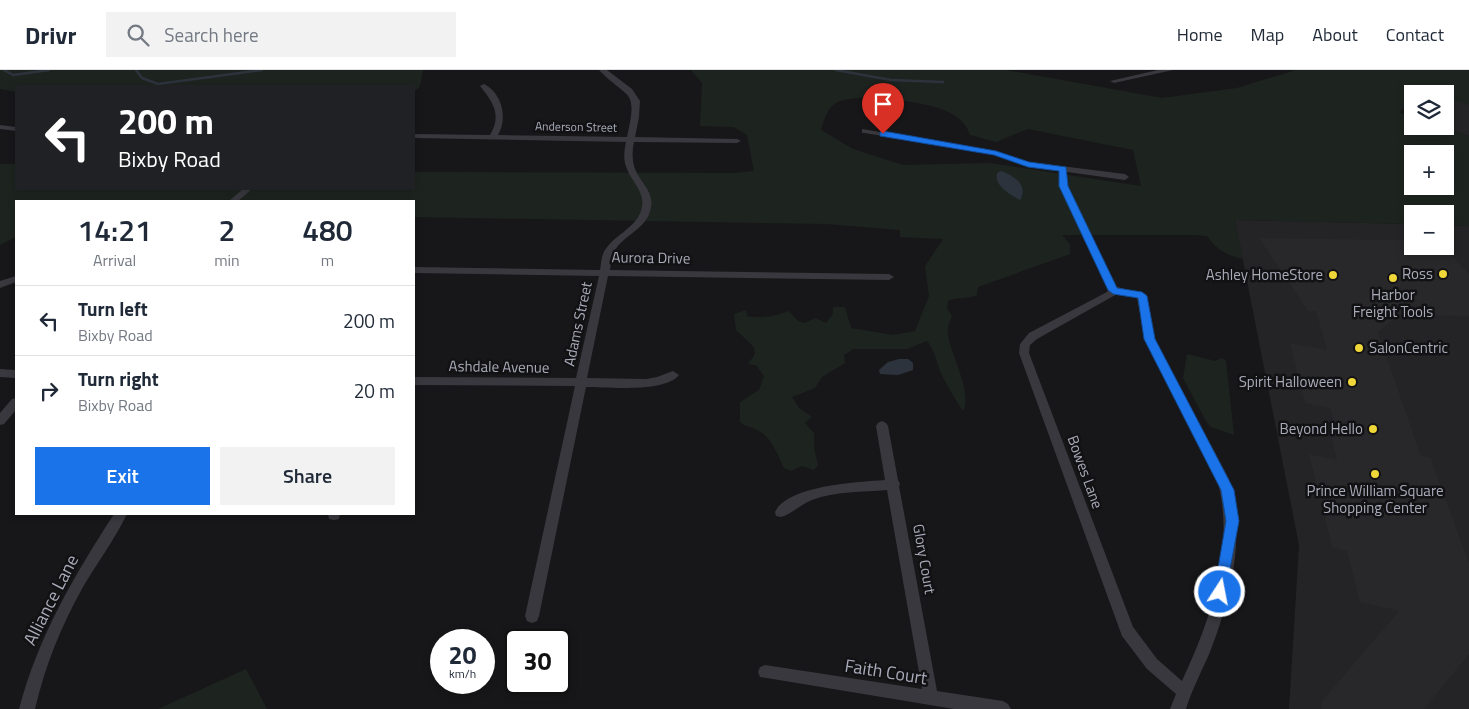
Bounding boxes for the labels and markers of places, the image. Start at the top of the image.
pin [862,83,904,134]
place label: Ross [1402,262,1433,285]
place label: Ashley HomeStore [1206,263,1323,286]
marker: Ross [1437,268,1449,280]
marker: Ashley HomeStore [1327,269,1339,281]
marker: Harbor Freight Tools [1387,272,1399,284]
place label: Harbor Freight Tools [1353,283,1433,323]
place label: SalonCentric [1369,336,1448,359]
marker: SalonCentric [1353,342,1365,354]
place label: Spirit Halloween [1239,370,1342,393]
marker: Spirit Halloween [1346,376,1358,388]
place label: Beyond Hello [1280,417,1363,440]
marker: Beyond Hello [1367,423,1379,435]
marker: Prince William Square Shopping Center [1369,468,1381,480]
place label: Prince William Square Shopping Center [1306,479,1444,519]

